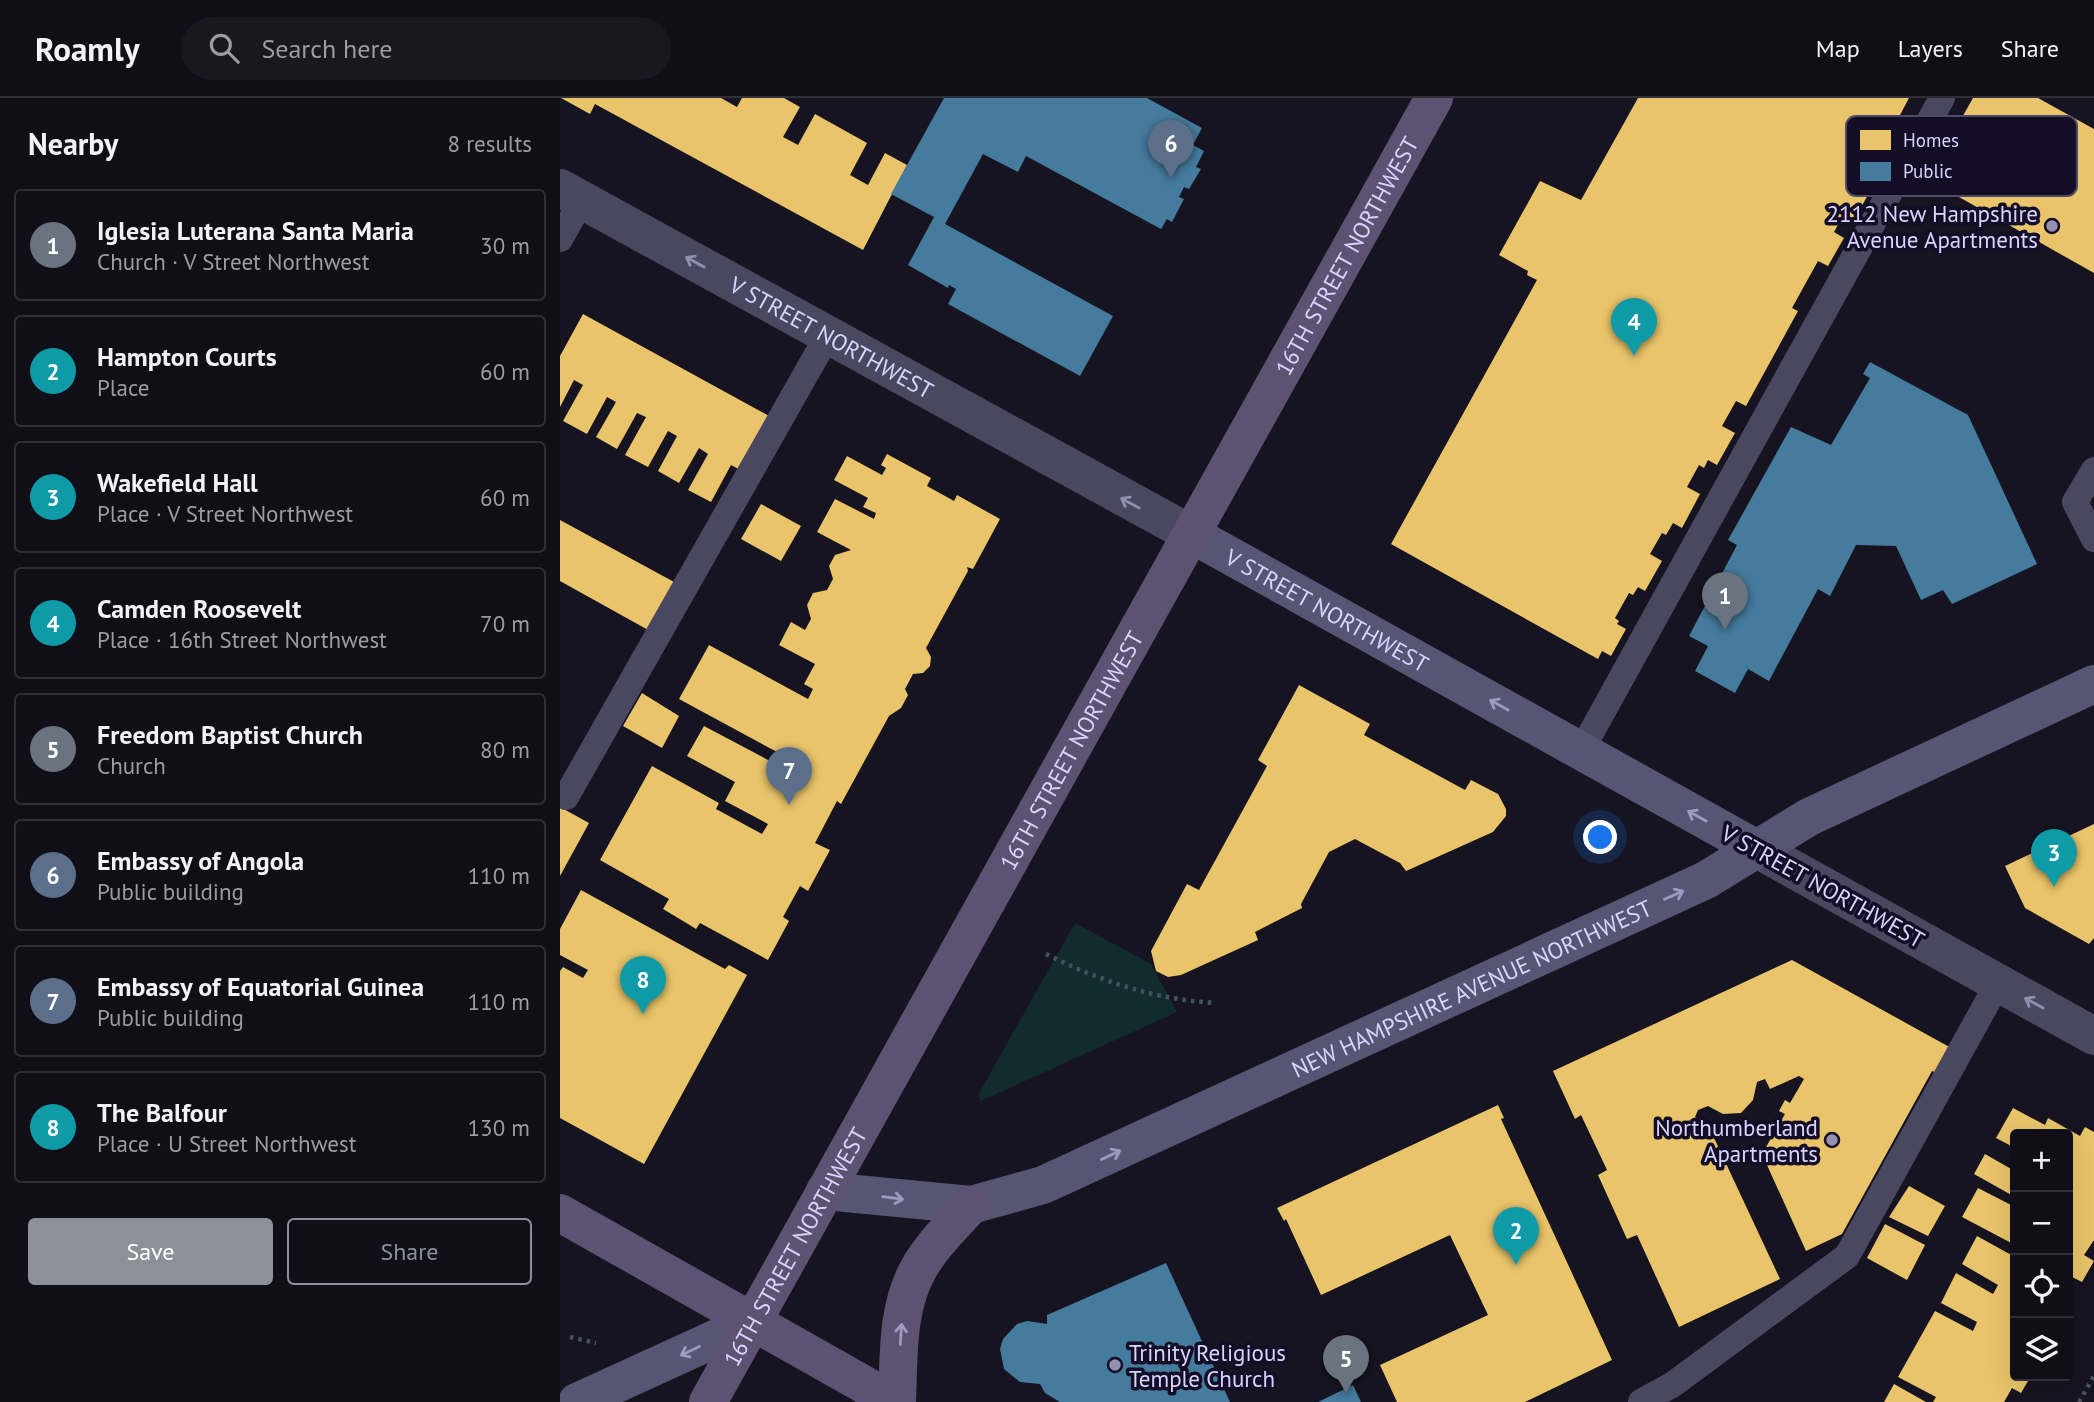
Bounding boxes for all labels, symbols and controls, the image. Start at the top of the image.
search box [181,17,671,80]
text: Roamly [35,27,139,70]
icon: search [205,29,243,67]
text: Search here [261,32,393,65]
text: Map [1816,33,1860,64]
text: Layers [1898,33,1963,64]
text: Share [2001,33,2059,64]
legend [1846,116,2077,196]
pin: 6 [1148,120,1194,178]
text: Nearby [28,124,118,163]
text: Homes [1903,128,1959,152]
text: 8 results [448,129,532,158]
street label: 16TH STREET NORTHWEST [1268,131,1424,380]
text: Public [1903,159,1953,183]
place label: 2112 New Hampshire Avenue Apartments [1826,199,2038,254]
text: Iglesia Luterana Santa Maria [97,214,414,247]
marker: 2112 New Hampshire Avenue Apartments [2044,218,2060,234]
text: 1 [46,231,60,260]
text: 30 m [480,231,530,260]
text: Church · V Street Northwest [97,247,370,276]
one-way arrow [686,255,706,269]
street label: V STREET NORTHWEST [724,269,939,405]
pin: 4 [1611,298,1657,356]
text: Hampton Courts [97,340,277,373]
text: 2 [46,357,60,386]
text: 60 m [480,357,530,386]
text: Place [97,373,150,402]
text: Wakefield Hall [97,466,258,499]
text: 3 [46,483,60,512]
text: 60 m [480,483,530,512]
one-way arrow [1120,495,1141,509]
text: Place · V Street Northwest [97,499,353,528]
street label: V STREET NORTHWEST [1220,541,1434,678]
pin: 1 [1702,572,1748,630]
text: Camden Roosevelt [97,592,301,625]
text: 4 [46,609,60,638]
text: 70 m [480,609,530,638]
text: Place · 16th Street Northwest [97,625,387,654]
street label: 16TH STREET NORTHWEST [993,625,1149,875]
one-way arrow [1489,698,1509,712]
text: Freedom Baptist Church [97,718,363,751]
text: 5 [46,735,60,764]
text: 80 m [480,735,530,764]
pin: 7 [766,747,812,805]
text: Church [97,751,166,780]
one-way arrow [1688,809,1708,823]
street label: V STREET NORTHWEST [1715,818,1930,954]
your location [1583,820,1617,854]
pin: 3 [2031,829,2077,887]
text: Embassy of Angola [97,844,304,877]
text: 6 [46,861,60,890]
text: 110 m [468,861,530,890]
text: Public building [97,877,244,906]
one-way arrow [1662,888,1684,901]
street label: NEW HAMPSHIRE AVENUE NORTHWEST [1287,892,1656,1083]
pin: 8 [620,956,666,1014]
text: Embassy of Equatorial Guinea [97,970,424,1003]
text: 7 [46,987,60,1016]
text: 110 m [468,987,530,1016]
one-way arrow [2024,996,2045,1009]
text: Public building [97,1003,244,1032]
text: The Balfour [97,1096,227,1129]
text: 8 [46,1113,60,1142]
text: 130 m [468,1113,530,1142]
place label: Northumberland Apartments [1655,1113,1818,1168]
street label: 16TH STREET NORTHWEST [717,1122,873,1371]
text: Place · U Street Northwest [97,1129,356,1158]
map controls [2010,1129,2073,1381]
button: + [2010,1129,2073,1192]
marker: Northumberland Apartments [1824,1132,1840,1148]
one-way arrow [1100,1147,1121,1161]
one-way arrow [881,1192,904,1205]
button: − [2010,1192,2073,1255]
pin: 2 [1493,1207,1539,1265]
button: Save [28,1218,273,1285]
button: Share [287,1218,532,1285]
button: locate [2010,1255,2073,1318]
button: layers [2010,1318,2073,1381]
one-way arrow [895,1323,908,1346]
pin: 5 [1323,1335,1369,1393]
place label: Trinity Religious Temple Church [1129,1338,1286,1393]
one-way arrow [680,1345,701,1358]
marker: Trinity Religious Temple Church [1107,1357,1123,1373]

